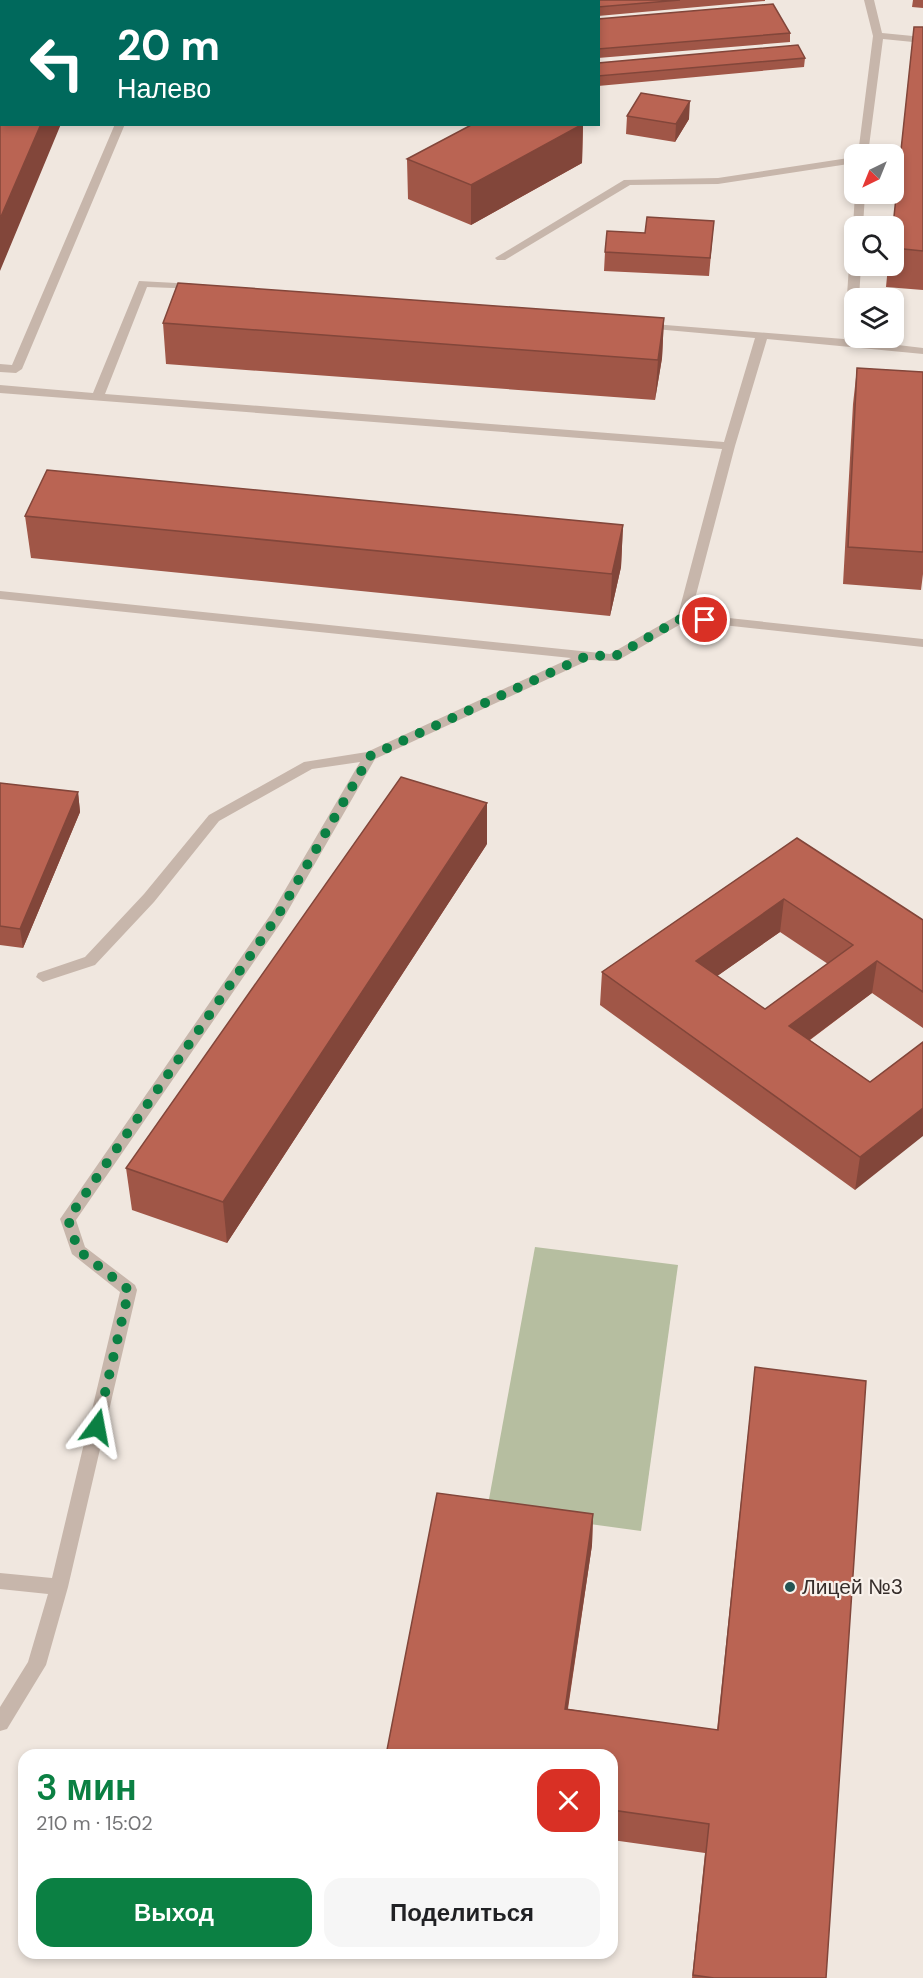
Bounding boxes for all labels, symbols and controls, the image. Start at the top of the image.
text: 20 m [117,18,220,73]
icon: left [18,24,96,102]
text: Налево [117,71,211,106]
north arrow [844,144,904,204]
map controls [844,144,904,348]
button: search [844,216,904,276]
button: layers [844,288,904,348]
pin [679,594,730,645]
icon: arrive [688,603,721,636]
position arrow [65,1395,129,1459]
place label: Лицей №3 [802,1573,903,1601]
marker: Лицей №3 [783,1580,797,1594]
text: 3 мин [36,1764,137,1811]
button: close [537,1769,600,1832]
text: 210 m · 15:02 [36,1810,153,1836]
button: Выход [36,1878,312,1947]
button: Поделиться [324,1878,600,1947]

